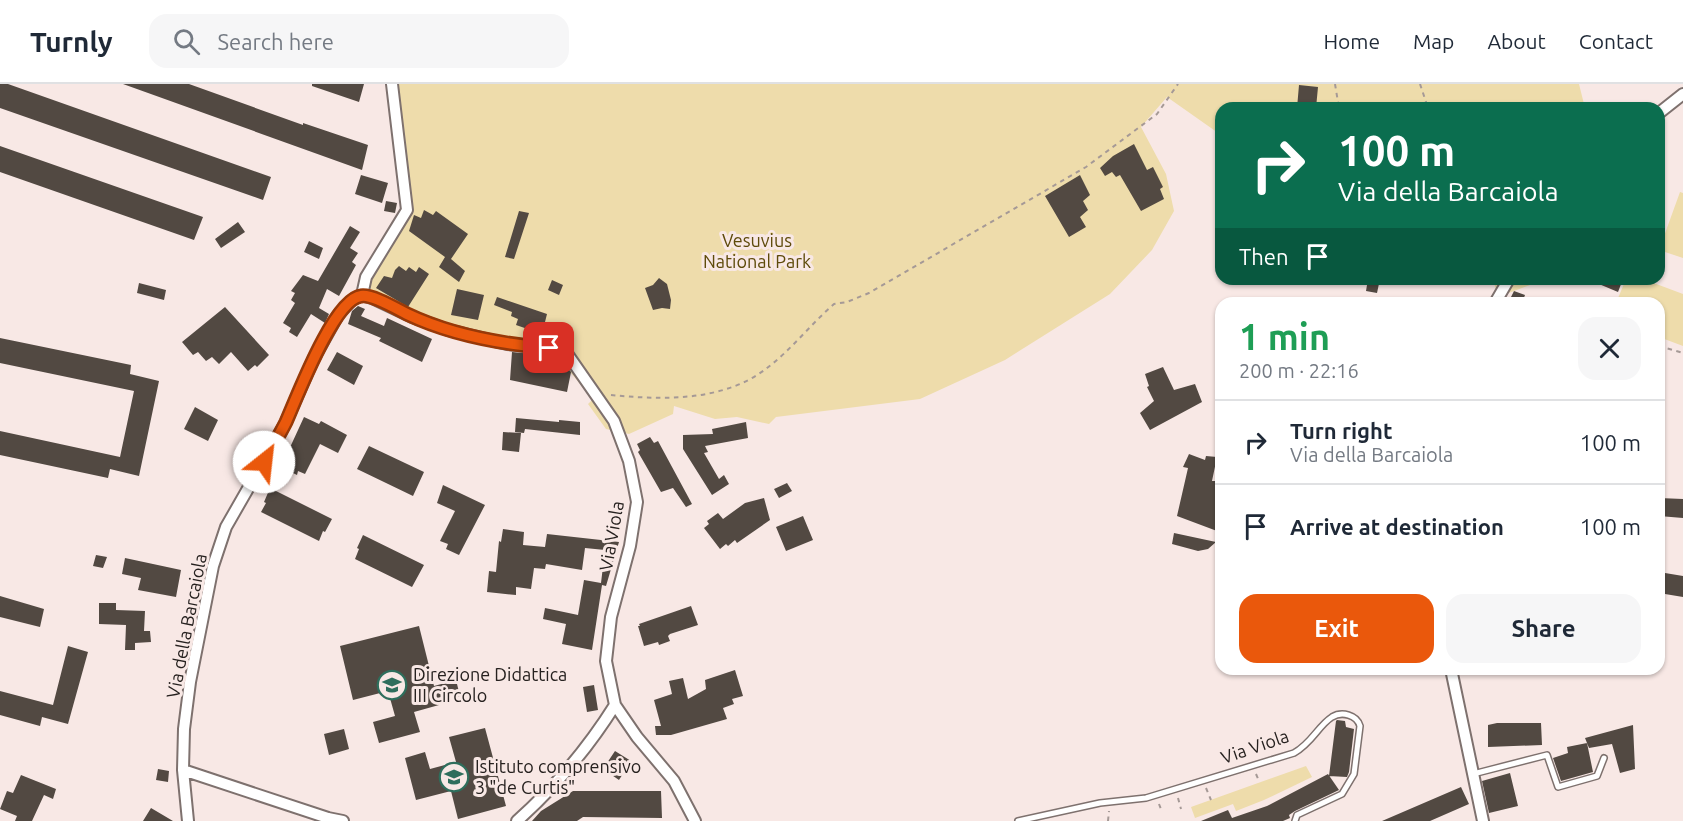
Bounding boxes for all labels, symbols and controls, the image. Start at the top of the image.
search box [149,14,569,68]
icon: search [170,25,203,58]
text: Turnly [30,26,113,57]
text: Search here [218,29,334,54]
text: Home [1323,29,1380,53]
text: Map [1413,29,1454,53]
text: About [1487,29,1546,53]
text: Contact [1579,29,1653,53]
icon: right [1239,126,1317,204]
text: 100 m [1338,127,1455,174]
text: Via della Barcaiola [1338,176,1559,206]
park label: Vesuvius National Park [703,230,811,271]
icon: arrive [1301,240,1334,273]
text: Then [1239,244,1289,269]
text: 1 min [1239,316,1330,357]
button: close [1578,317,1641,380]
pin [523,322,574,373]
icon: arrive [532,331,565,364]
text: 200 m · 22:16 [1239,359,1359,382]
text: Turn right [1290,418,1392,443]
icon: right [1239,426,1272,459]
position arrow [232,430,296,494]
text: 100 m [1580,430,1641,455]
text: Via della Barcaiola [1290,443,1453,466]
street label: Via Viola [595,499,627,572]
icon: arrive [1239,510,1272,543]
text: Arrive at destination [1290,514,1504,539]
text: 100 m [1580,514,1641,539]
street label: Via della Barcaiola [162,552,210,700]
button: Exit [1239,594,1434,663]
button: Share [1446,594,1641,663]
place label: Direzione Didattica III Circolo [413,664,567,705]
school or university icon: Direzione Didattica III Circolo [376,669,408,701]
street label: Via Viola [1218,725,1291,767]
place label: Istituto comprensivo 3 "de Curtis" [475,756,641,797]
school or university icon: Istituto comprensivo 3 "de Curtis" [438,761,470,793]

